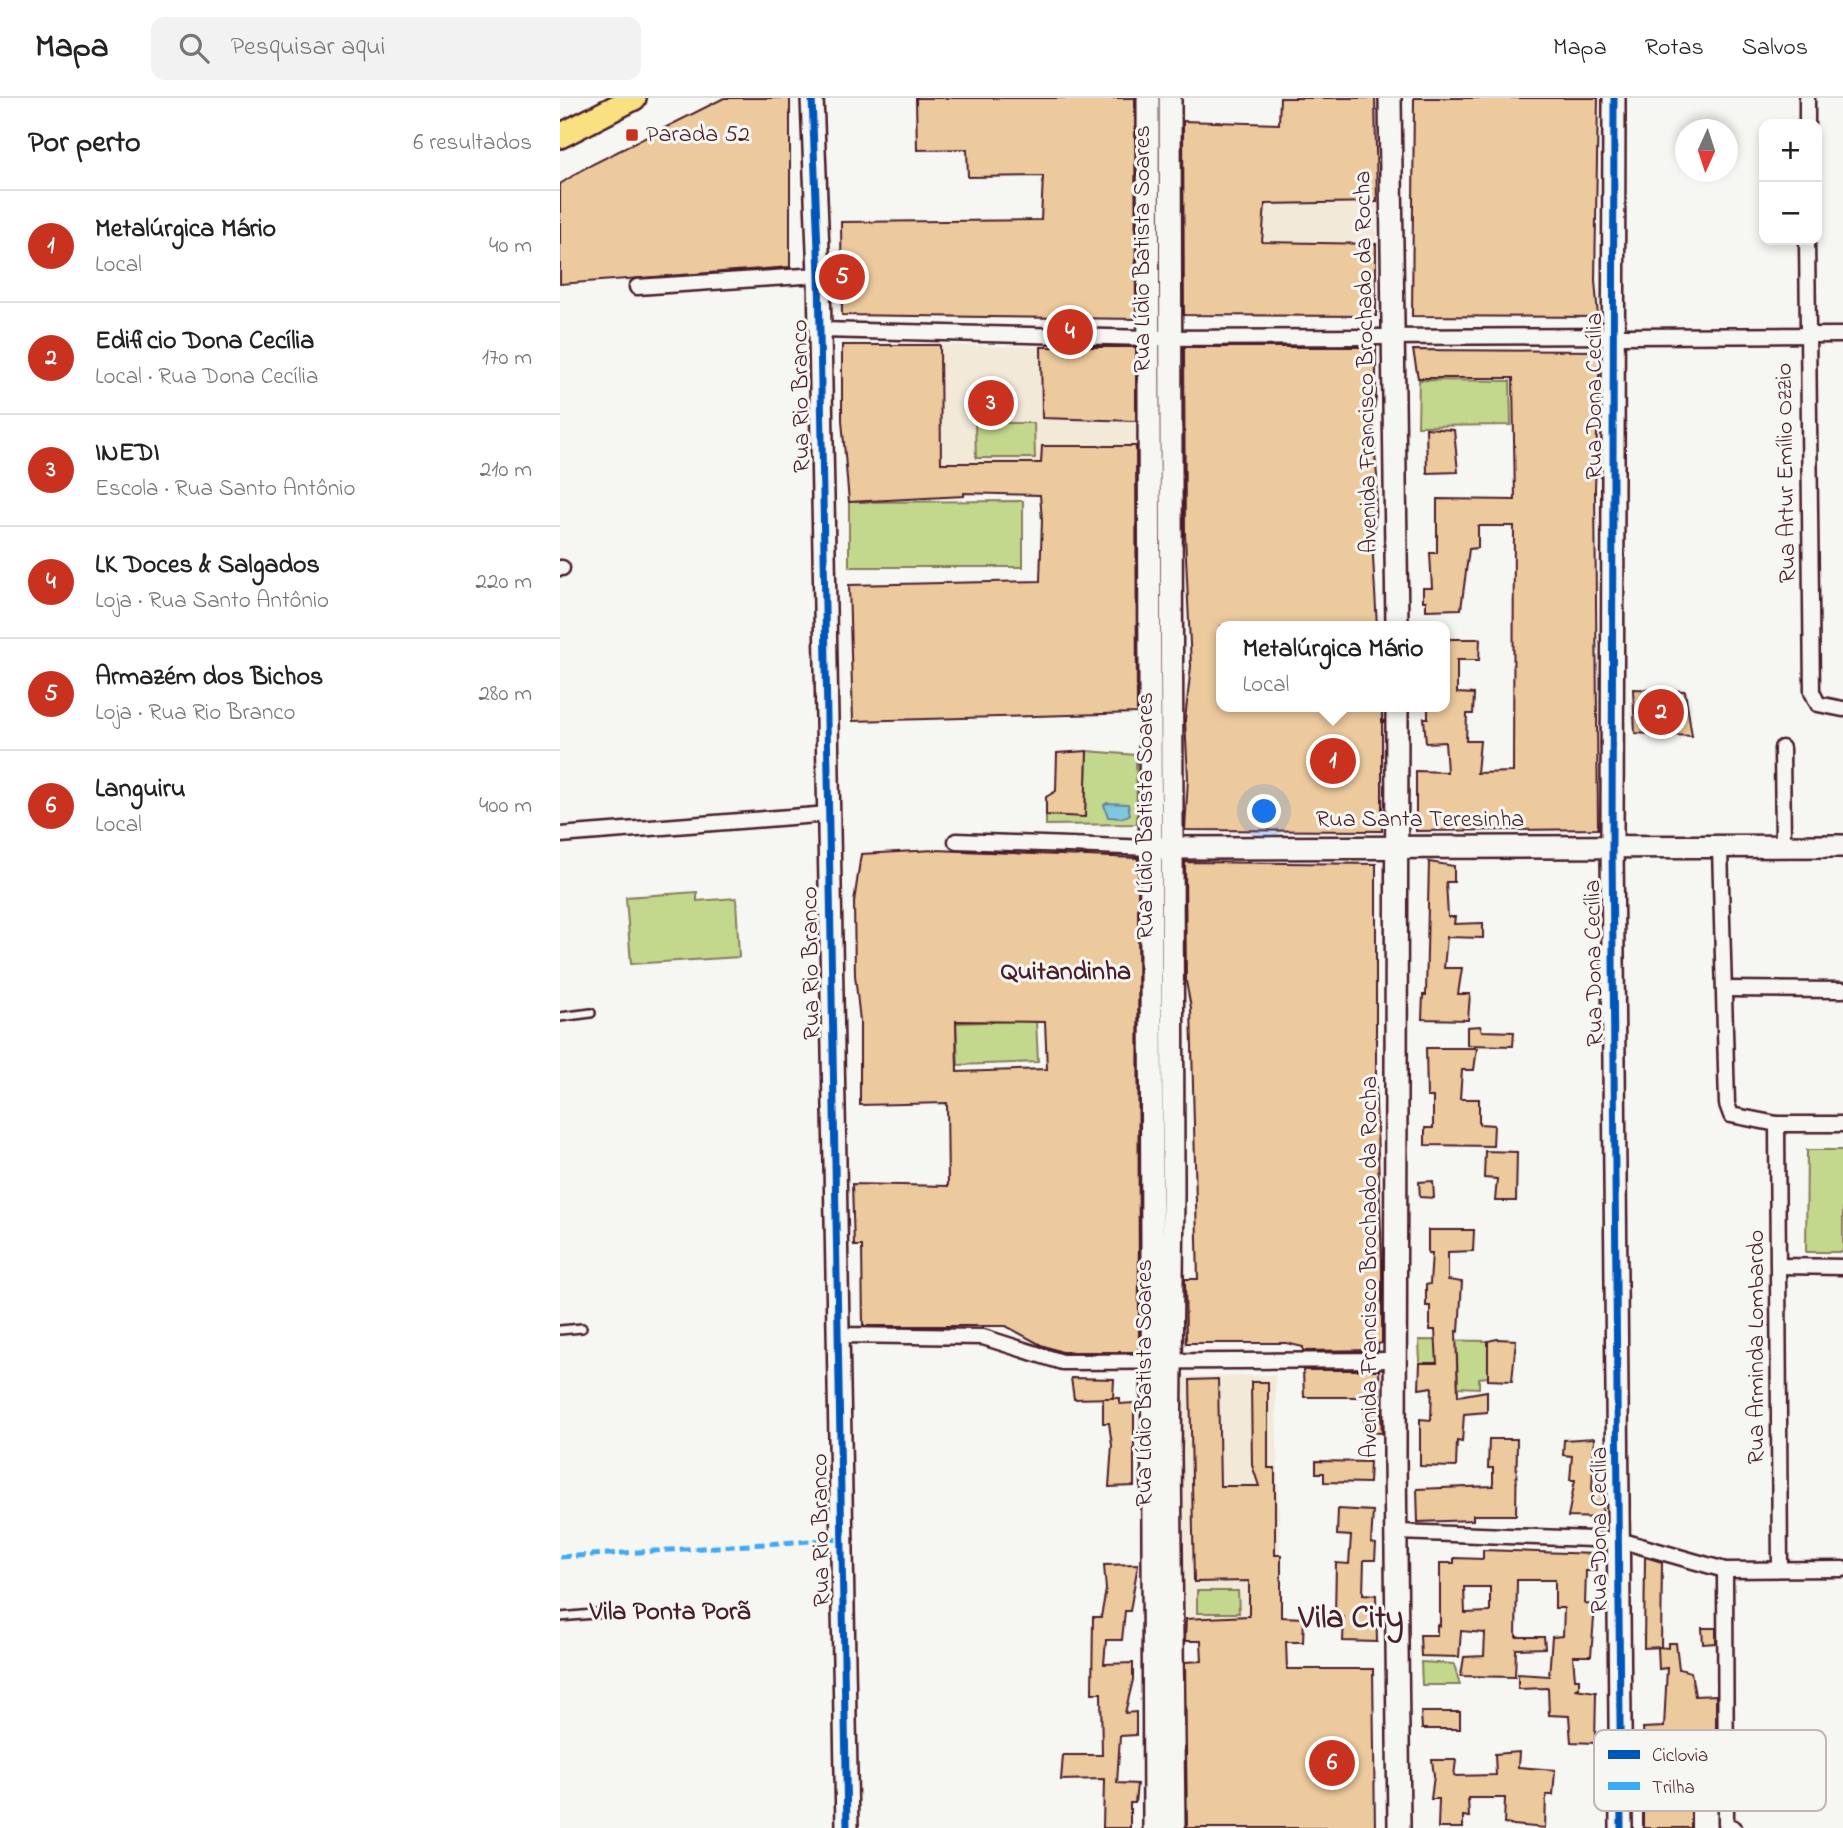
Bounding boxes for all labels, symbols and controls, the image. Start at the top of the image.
search box [151,17,641,80]
text: Mapa [35,24,109,72]
icon: search [175,29,213,67]
text: Pesquisar aqui [231,29,385,67]
text: Mapa [1553,31,1607,66]
text: Rotas [1645,31,1704,66]
text: Salvos [1742,31,1808,66]
place label: Parada 52 [646,118,750,153]
north arrow [1675,119,1738,182]
map controls [1759,119,1822,245]
button: + [1759,119,1822,182]
text: Por perto [28,122,141,166]
street label: Rua Lídio Batista Soares [1126,125,1161,373]
text: 6 resultados [413,127,532,160]
marker: Parada 52 [624,127,640,143]
street label: Avenida Francisco Brochado da Rocha [1346,170,1388,554]
button: − [1759,182,1822,245]
text: Metalúrgica Mário [95,211,276,249]
text: 1 [47,230,55,263]
text: 40 m [489,230,532,263]
text: Local [95,249,142,282]
pin: 5 [819,251,865,303]
pin: 4 [1047,306,1093,358]
street label: Rua Dona Cecília [1578,313,1613,480]
street label: Rua Rio Branco [783,319,821,473]
text: Edificio Dona Cecília [95,323,314,361]
text: 2 [45,342,57,375]
text: 170 m [482,342,532,375]
text: Local · Rua Dona Cecília [95,361,318,394]
street label: Rua Artur Emílio Ozzio [1768,363,1806,583]
pin: 3 [968,377,1014,429]
text: INEDI [95,435,160,473]
text: 3 [46,454,56,487]
text: 210 m [480,454,532,487]
text: Escola · Rua Santo Antônio [95,473,355,506]
text: LK Doces & Salgados [95,547,320,585]
text: 4 [46,566,56,599]
text: 220 m [476,566,532,599]
text: Loja · Rua Santo Antônio [95,585,329,618]
popup [1216,621,1450,712]
text: Metalúrgica Mário [1242,631,1424,669]
text: Armazém dos Bichos [95,659,323,697]
text: Local [1242,669,1289,702]
text: 5 [44,678,58,711]
text: 280 m [478,678,532,711]
pin: 2 [1638,686,1684,738]
street label: Rua Lídio Batista Soares [1129,692,1164,940]
text: Loja · Rua Rio Branco [95,697,296,730]
pin: 1 [1310,735,1356,787]
text: Languiru [95,771,186,809]
text: 6 [46,790,56,823]
text: 400 m [479,790,532,823]
your location [1247,794,1281,828]
street label: Rua Santa Teresinha [1316,803,1524,838]
text: Local [95,809,142,842]
street label: Rua Dona Cecília [1576,879,1614,1047]
street label: Rua Rio Branco [793,886,831,1040]
district label: Quitandinha [1001,954,1131,992]
street label: Avenida Francisco Brochado da Rocha [1353,1076,1388,1458]
street label: Rua Arminda Lombardo [1740,1230,1775,1464]
street label: Rua Lídio Batista Soares [1128,1259,1163,1507]
street label: Rua Dona Cecília [1583,1447,1618,1614]
street label: Rua Rio Branco [803,1453,841,1607]
district label: Vila Ponta Porã [589,1594,751,1632]
district label: Vila City [1298,1596,1404,1644]
legend [1594,1730,1826,1811]
pin: 6 [1309,1737,1355,1789]
text: Ciclovia [1652,1743,1708,1770]
text: Trilha [1652,1775,1695,1802]

